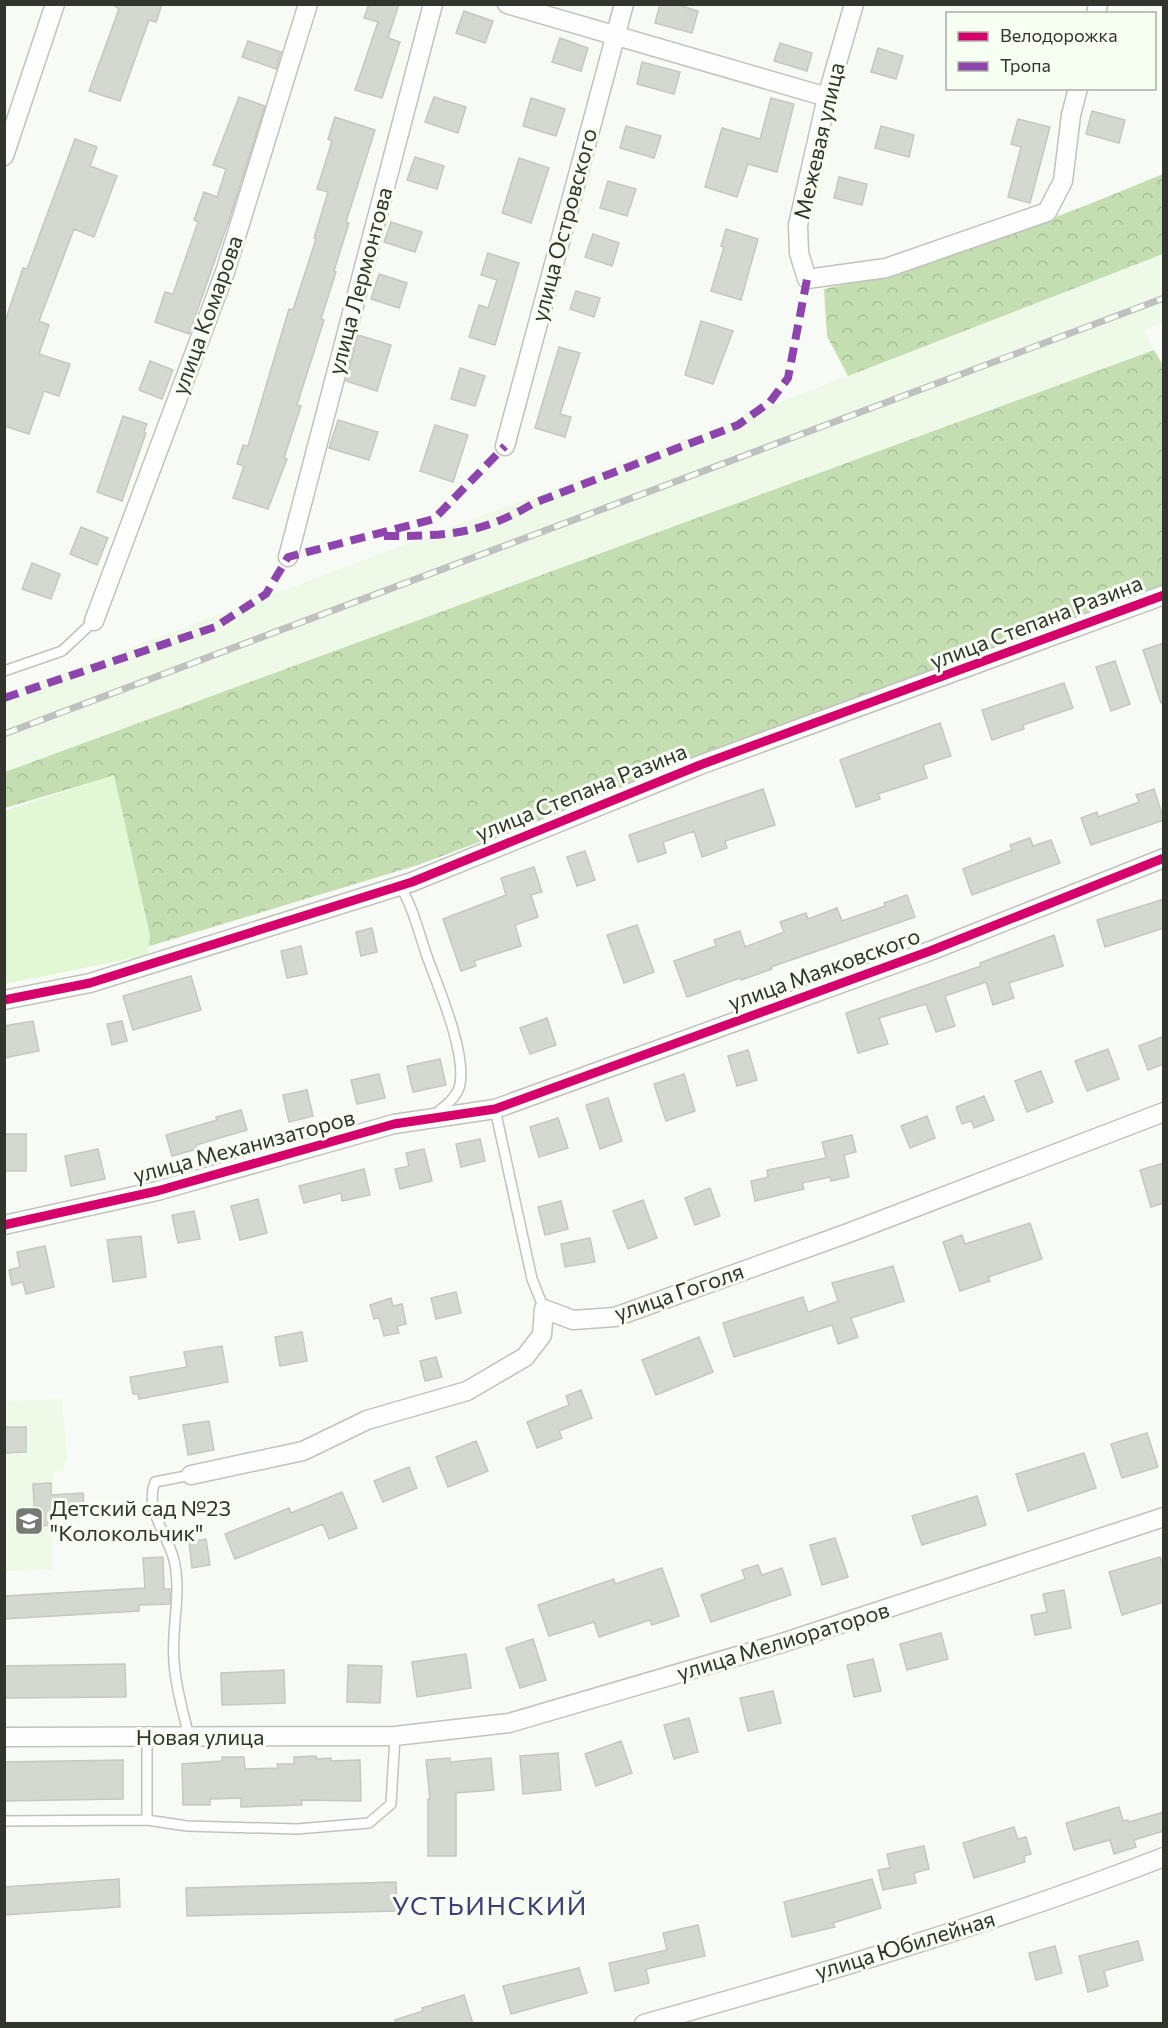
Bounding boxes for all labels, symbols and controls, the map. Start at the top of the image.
legend [946,12,1156,90]
text: Велодорожка [1000,24,1118,46]
text: Тропа [1000,54,1051,76]
street label: Межевая улица [787,60,850,222]
street label: улица Островского [525,125,602,325]
street label: улица Лермонтова [321,184,398,378]
street label: улица Комарова [165,231,248,398]
street label: улица Степана Разина [926,569,1146,675]
street label: улица Степана Разина [471,737,690,846]
street label: улица Маяковского [724,921,923,1016]
street label: улица Механизаторов [130,1103,358,1188]
street label: улица Гоголя [611,1257,747,1326]
place label: Детский сад №23 "Колокольчик" [50,1494,231,1546]
school or university icon: Детский сад №23 "Колокольчик" [13,1505,45,1537]
street label: улица Мелиораторов [673,1595,892,1686]
street label: Новая улица [136,1723,264,1750]
district label: УСТЬИНСКИЙ [392,1889,588,1920]
street label: улица Юбилейная [812,1904,998,1985]

